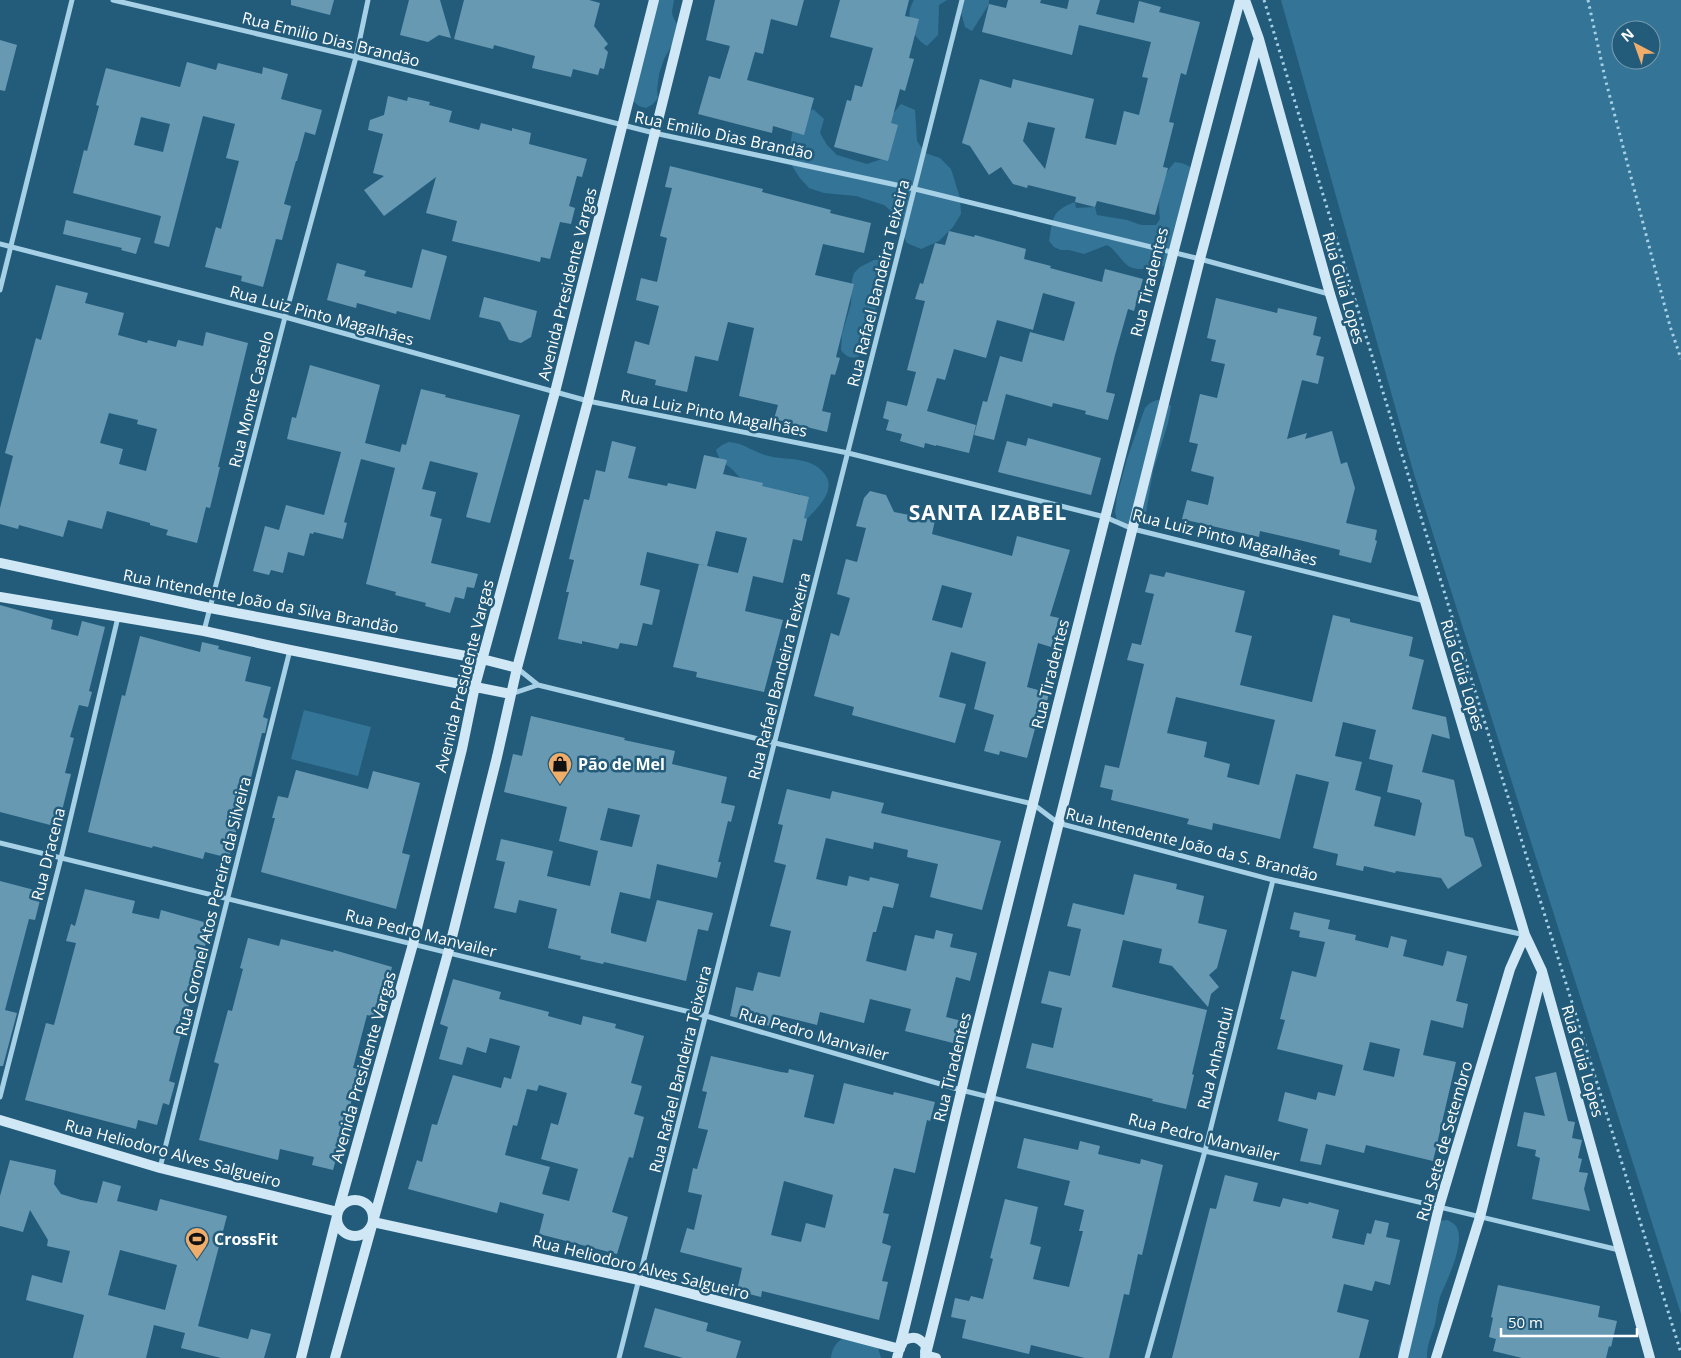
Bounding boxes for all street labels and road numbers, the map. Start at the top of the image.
street label: Rua Emilio Dias Brandão [240,6,422,72]
street label: Rua Emilio Dias Brandão [632,105,816,165]
street label: Rua Rafael Bandeira Teixeira [842,177,914,389]
street label: Avenida Presidente Vargas [532,185,602,383]
street label: Rua Tiradentes [1125,225,1173,339]
street label: Rua Guia Lopes [1317,229,1371,347]
street label: Rua Luiz Pinto Magalhães [228,280,416,350]
street label: Rua Monte Castelo [223,328,279,470]
street label: Rua Luiz Pinto Magalhães [619,384,809,442]
street label: Rua Luiz Pinto Magalhães [1130,503,1320,571]
street label: Rua Intendente João da Silva Brandão [121,563,401,639]
street label: Rua Rafael Bandeira Teixeira [743,570,815,782]
street label: Avenida Presidente Vargas [429,577,499,775]
street label: Rua Guia Lopes [1436,616,1490,734]
street label: Rua Tiradentes [1026,617,1074,731]
street label: Rua Coronel Atos Pereira da Silveira [170,774,256,1038]
street label: Rua Intendente João da S. Brandão [1063,802,1321,886]
street label: Rua Dracena [26,805,70,903]
street label: Rua Pedro Manvailer [343,904,499,963]
street label: Rua Rafael Bandeira Teixeira [644,963,716,1175]
street label: Avenida Presidente Vargas [325,969,401,1165]
street label: Rua Pedro Manvailer [736,1002,892,1066]
street label: Rua Guia Lopes [1556,1002,1610,1120]
street label: Rua Anhandui [1192,1004,1238,1112]
street label: Rua Tiradentes [928,1010,976,1124]
street label: Rua Sete de Setembro [1411,1058,1477,1224]
street label: Rua Pedro Manvailer [1126,1108,1282,1167]
street label: Rua Heliodoro Alves Salgueiro [62,1113,284,1193]
street label: Rua Heliodoro Alves Salgueiro [530,1229,752,1305]

